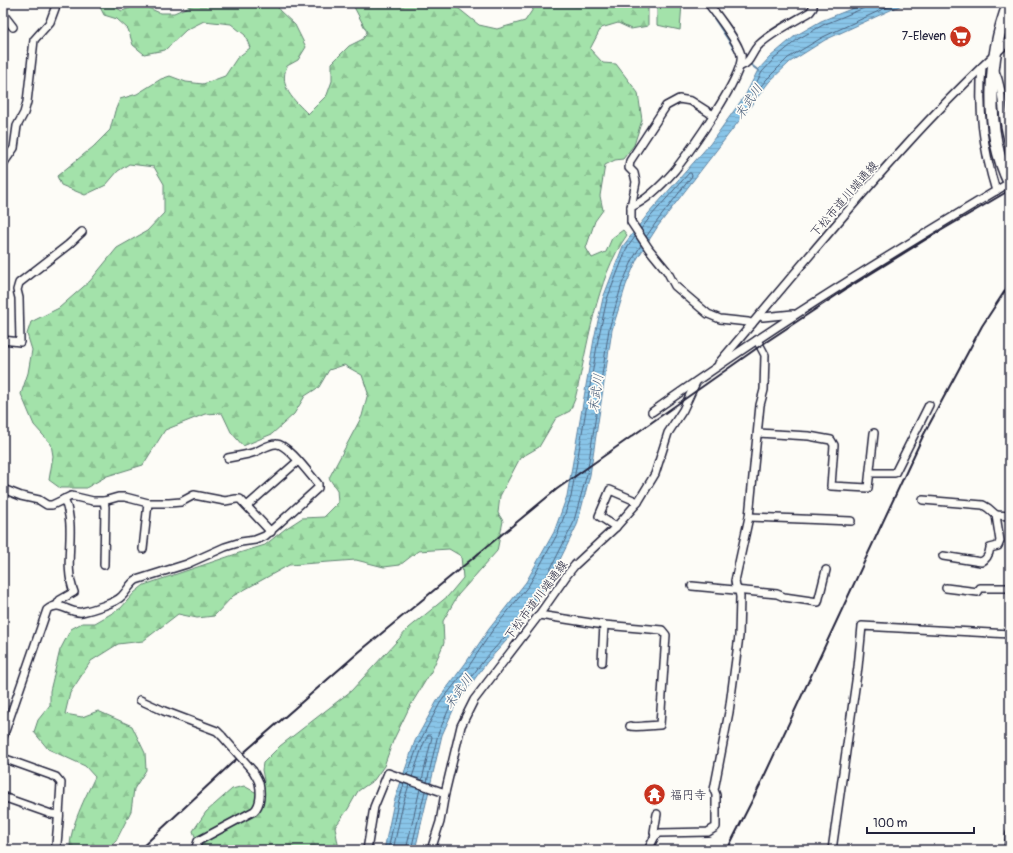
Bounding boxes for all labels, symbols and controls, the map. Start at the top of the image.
supermarket icon: 7-Eleven [948,23,974,49]
place label: 7-Eleven [902,29,946,44]
water label: 末武川 [731,81,766,122]
street label: 下松市道川端通線 [807,158,882,240]
water label: 末武川 [585,373,607,414]
street label: 下松市道川端通線 [502,557,571,643]
water label: 末武川 [441,671,477,712]
temple icon: 福円寺 [641,782,667,808]
place label: 福円寺 [670,788,706,803]
scale bar [867,809,974,835]
text: 100 m [873,816,908,831]

